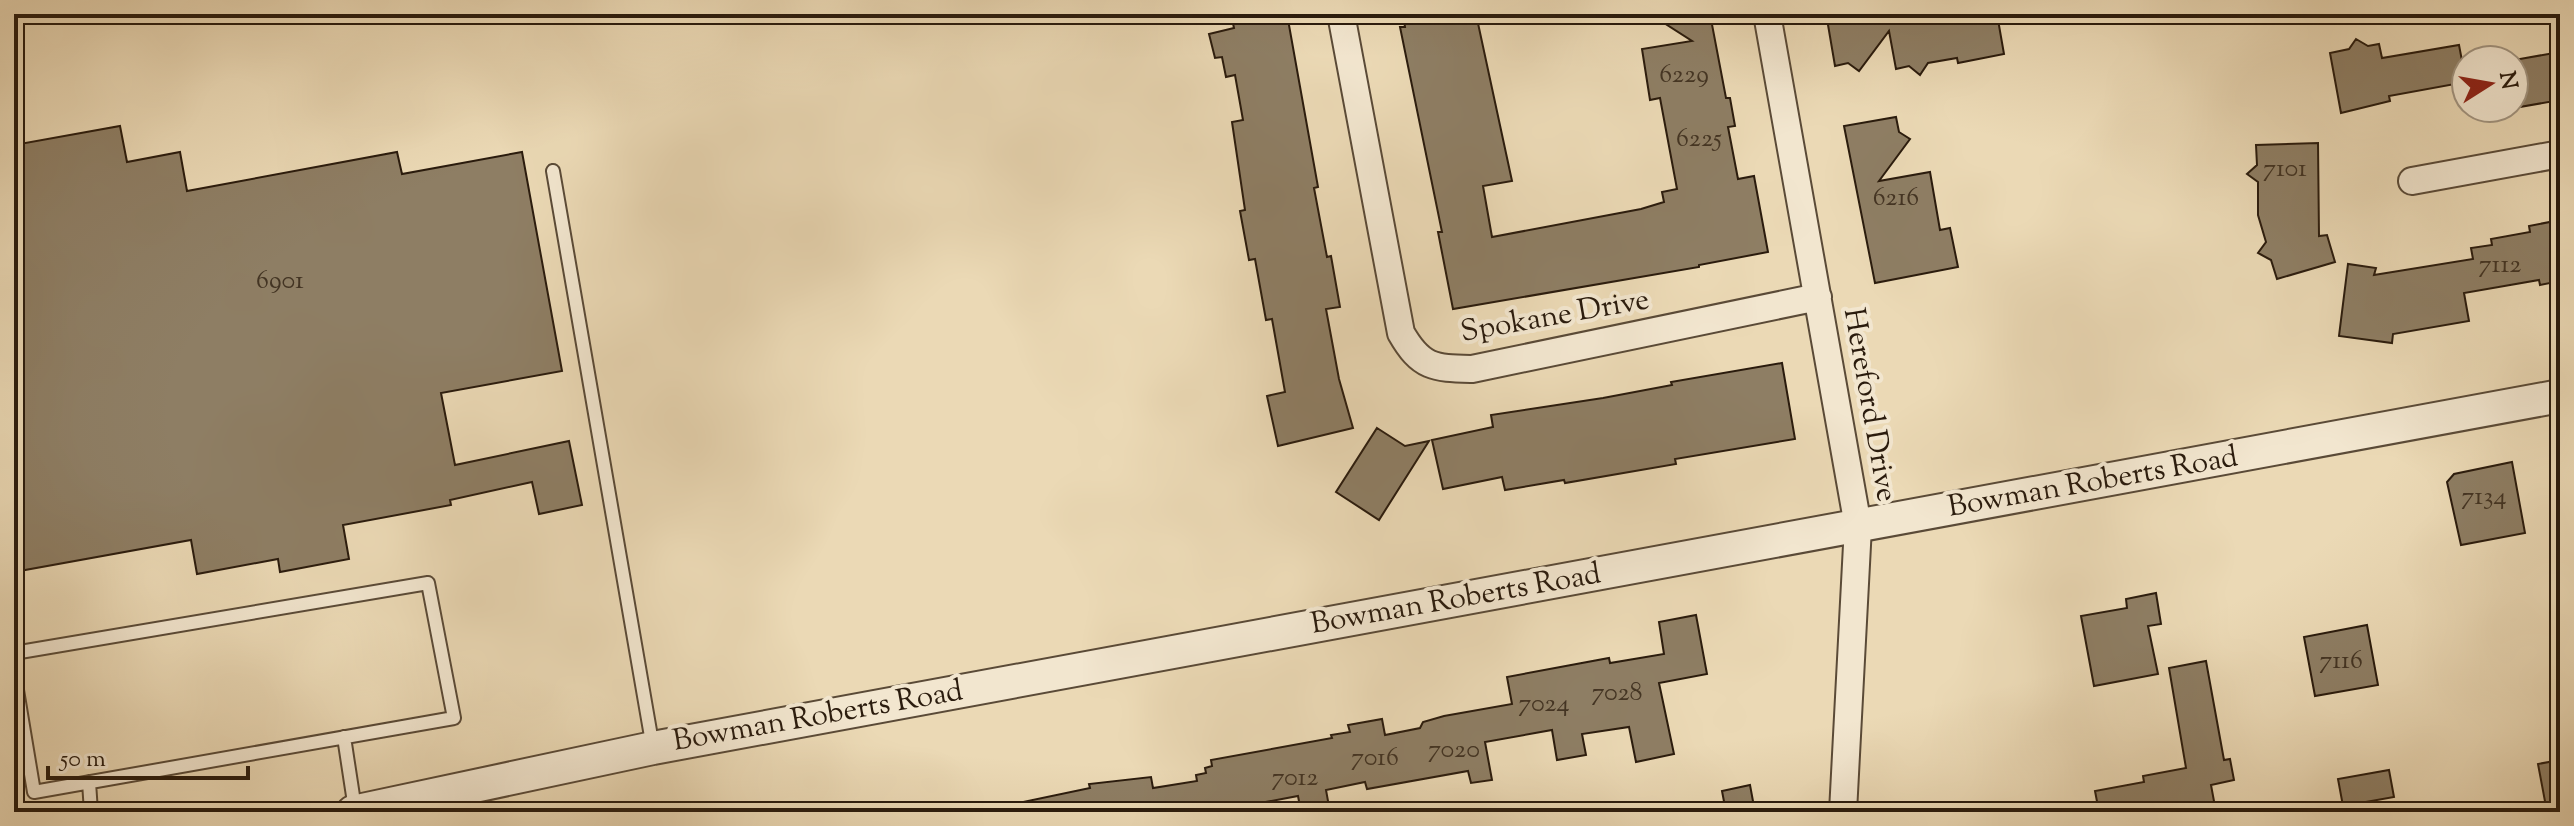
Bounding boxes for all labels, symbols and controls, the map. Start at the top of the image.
north arrow [2450,44,2530,124]
house number: 6229 [1659,57,1709,94]
text: N [2489,69,2524,93]
house number: 6225 [1676,121,1722,158]
house number: 7101 [2263,151,2307,188]
house number: 6216 [1873,180,1919,217]
house number: 7112 [2479,247,2521,284]
house number: 6901 [256,263,304,300]
street label: Spokane Drive [1457,279,1653,355]
street label: Hereford Drive [1831,305,1907,505]
street label: Bowman Roberts Road [1945,436,2242,530]
house number: 7134 [2461,479,2507,516]
street label: Bowman Roberts Road [1308,553,1605,647]
house number: 7116 [2319,643,2363,680]
street label: Bowman Roberts Road [670,670,967,764]
house number: 7028 [1591,675,1643,712]
house number: 7024 [1518,686,1570,723]
scale bar [48,730,248,780]
house number: 7020 [1428,732,1480,769]
house number: 7016 [1351,740,1399,777]
text: 50 m [58,743,106,777]
house number: 7012 [1271,760,1319,797]

